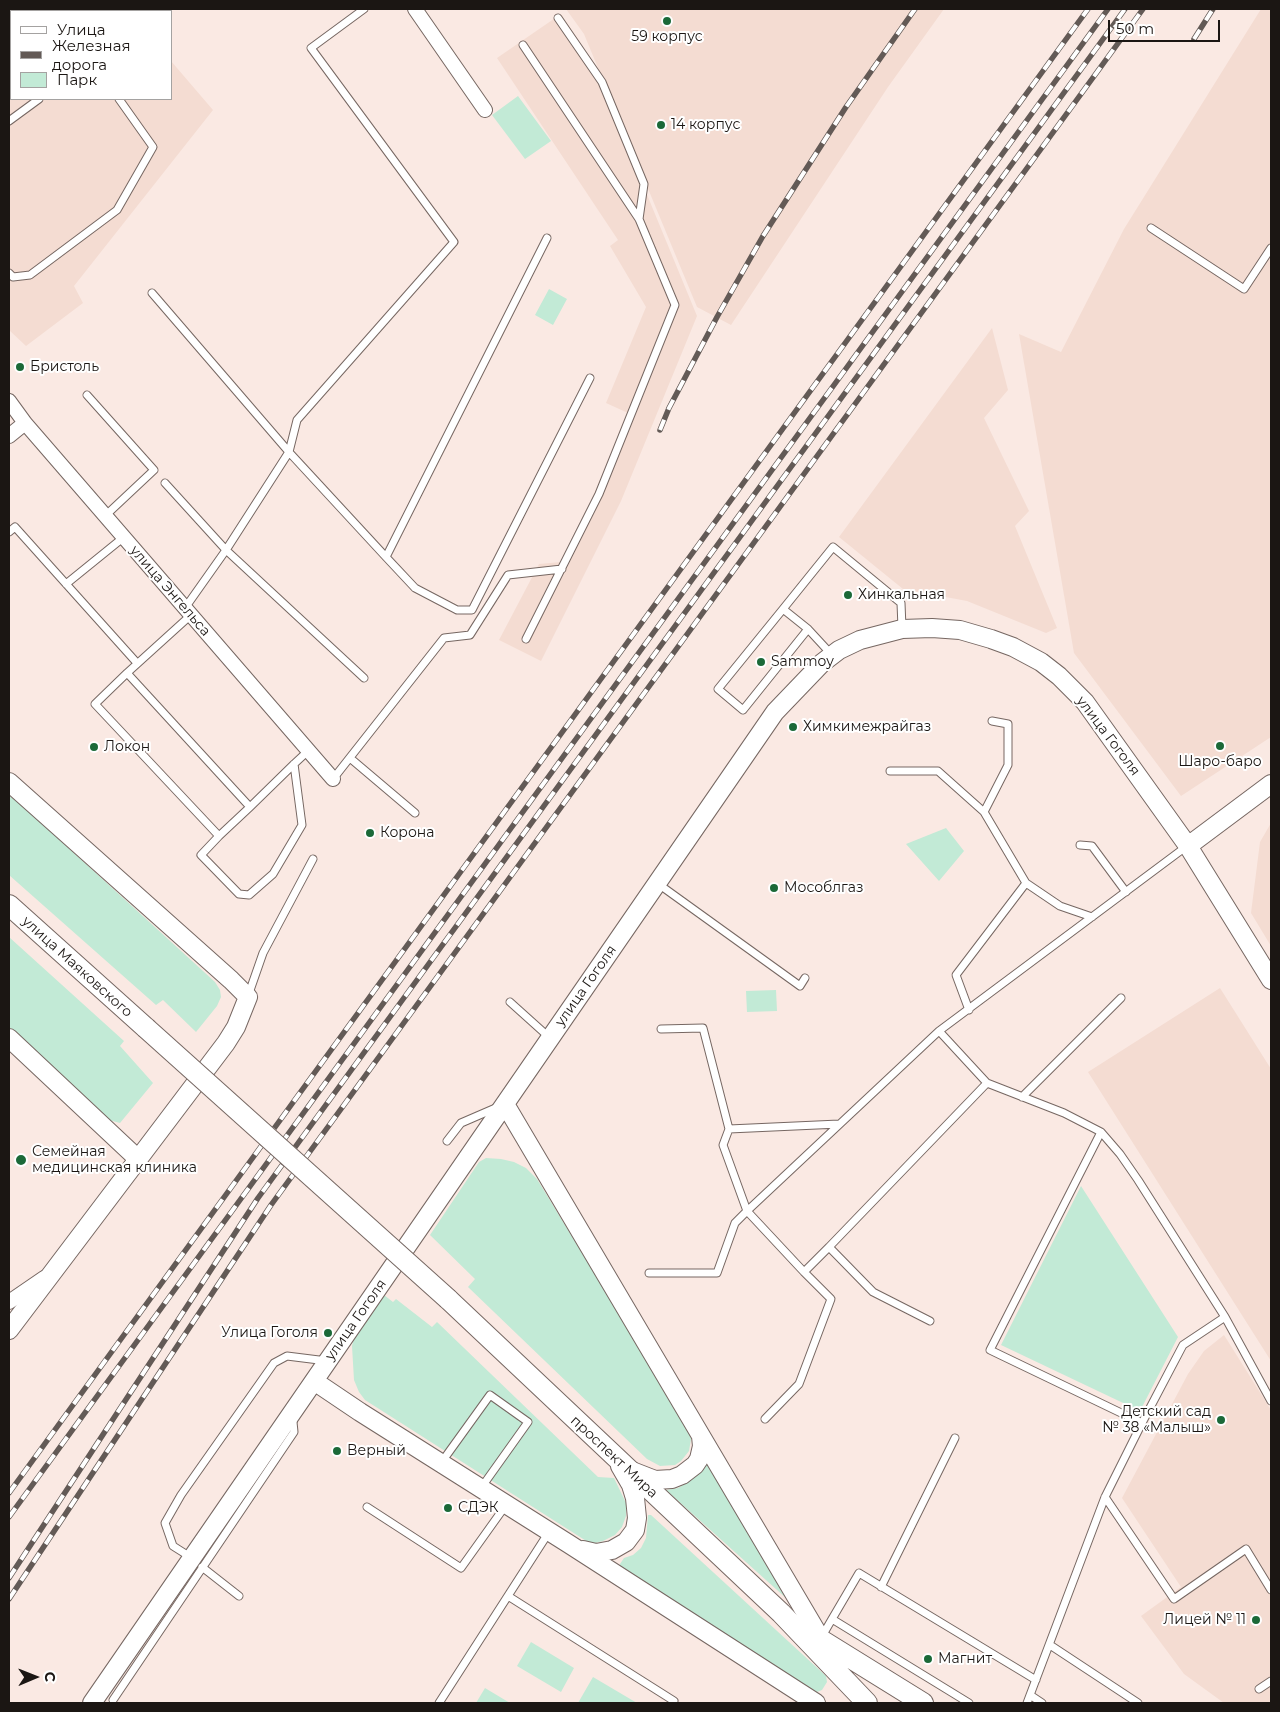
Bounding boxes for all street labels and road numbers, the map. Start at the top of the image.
street label: улица Энгельса [126,542,214,640]
street label: улица Гоголя [1073,693,1143,779]
street label: улица Маяковского [18,913,136,1021]
street label: улица Гоголя [552,942,620,1030]
street label: улица Гоголя [322,1276,390,1364]
street label: проспект Мира [567,1412,661,1502]

